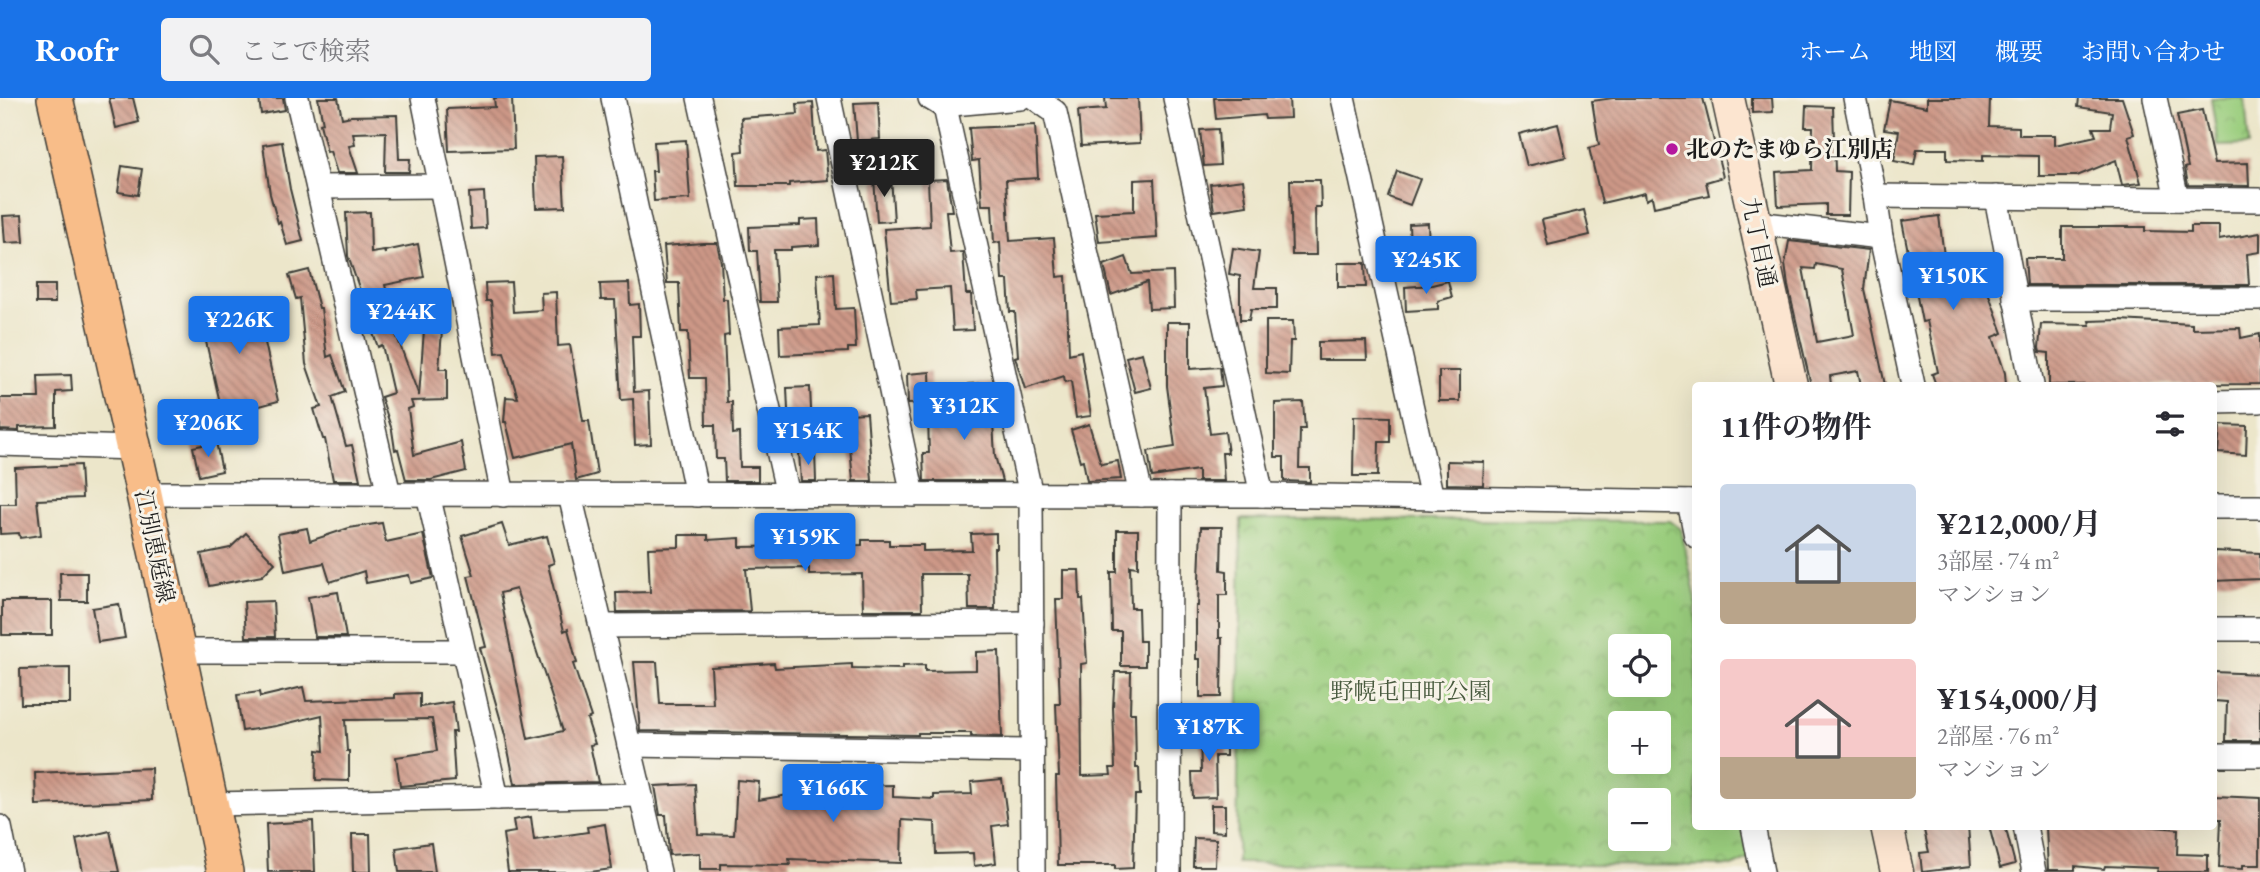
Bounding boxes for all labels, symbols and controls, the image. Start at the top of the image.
search box [161,18,651,81]
text: Roofr [35,28,119,71]
icon: search [185,30,223,68]
text: ここで検索 [241,34,371,68]
text: ホーム [1799,36,1871,67]
text: 地図 [1909,36,1957,67]
text: 概要 [1995,36,2043,67]
text: お問い合わせ [2081,36,2225,67]
place label: 北のたまゆら江別店 [1686,134,1893,164]
pin: ¥212K [835,140,933,199]
marker: 北のたまゆら江別店 [1664,141,1680,157]
text: ¥212K [849,147,919,177]
street label: 九丁目通 [1735,194,1783,290]
pin: ¥245K [1377,236,1475,296]
text: ¥245K [1391,244,1461,274]
pin: ¥150K [1904,252,2002,312]
text: ¥150K [1918,260,1988,290]
pin: ¥244K [352,288,450,348]
pin: ¥226K [190,296,288,356]
text: ¥244K [366,296,436,326]
text: ¥226K [204,304,274,334]
pin: ¥312K [915,382,1013,442]
text: ¥312K [929,390,999,420]
pin: ¥206K [159,400,257,459]
icon: filters [2151,405,2189,443]
text: ¥206K [173,407,243,437]
text: 11件の物件 [1720,407,1872,446]
pin: ¥154K [759,408,857,467]
text: ¥154K [773,415,843,445]
street label: 江別恵庭線 [128,487,182,605]
text: ¥212,000/月 [1937,504,2101,543]
icon: home [1776,512,1860,596]
pin: ¥159K [756,514,854,573]
text: ¥159K [770,521,840,551]
text: 3部屋 · 74 m² [1937,546,2059,576]
text: マンション [1937,579,2051,609]
map controls [1608,634,1671,851]
button: locate [1608,634,1671,697]
park label: 野幌屯田町公園 [1331,676,1492,706]
text: ¥154,000/月 [1937,679,2101,718]
icon: home [1776,687,1860,771]
pin: ¥187K [1160,704,1258,763]
text: ¥187K [1174,711,1244,741]
button: + [1608,711,1671,774]
text: 2部屋 · 76 m² [1937,721,2059,751]
text: マンション [1937,754,2051,784]
pin: ¥166K [784,764,882,824]
text: ¥166K [798,772,868,802]
button: − [1608,788,1671,851]

